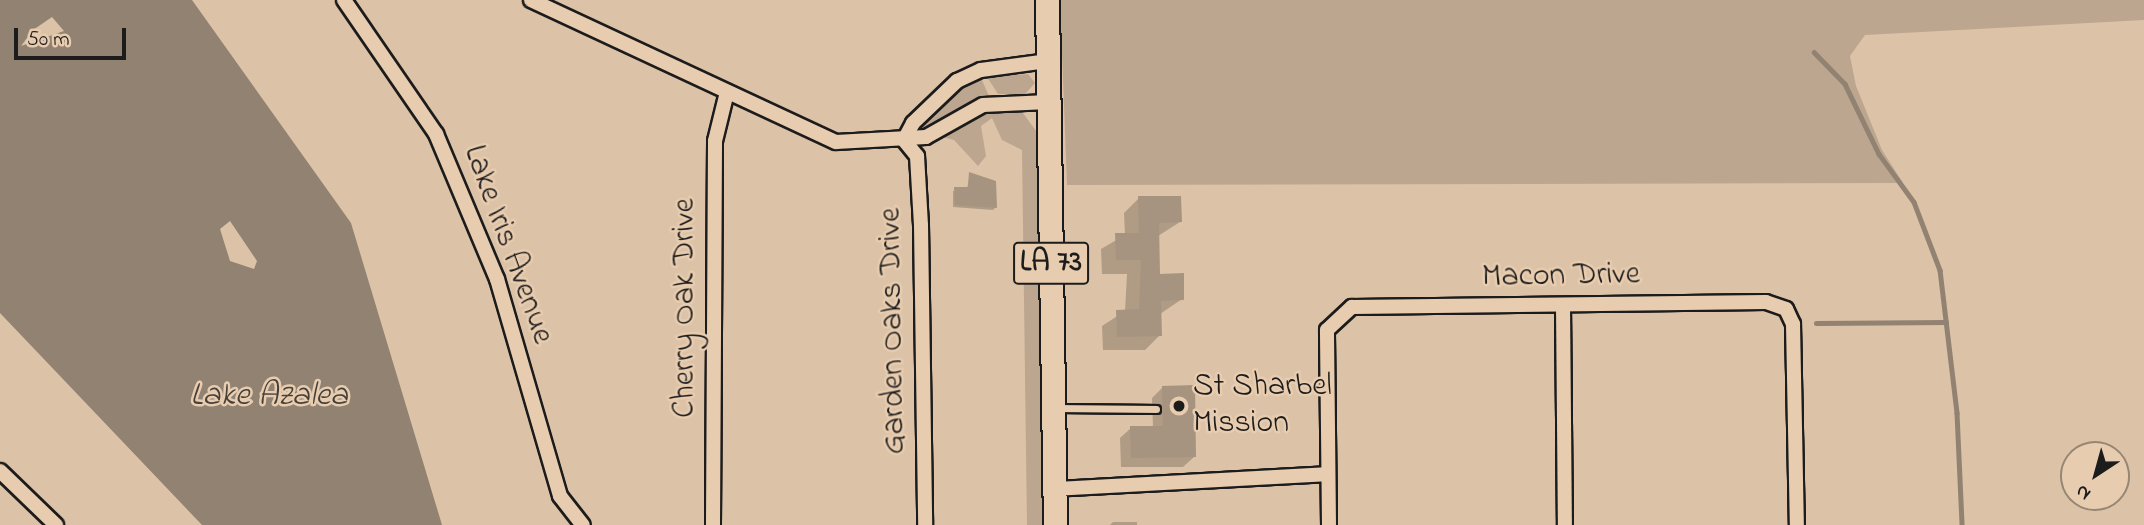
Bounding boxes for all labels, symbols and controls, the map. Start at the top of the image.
scale bar [18,14,130,58]
text: 50 m [27,25,70,55]
street label: Lake Iris Avenue [453,140,561,350]
street label: Cherry Oak Drive [667,198,705,418]
street label: Garden Oaks Drive [873,207,915,455]
road number: LA 73 [1012,236,1090,290]
street label: Macon Drive [1482,256,1640,298]
place label: St Sharbel Mission [1193,369,1332,444]
water label: Lake Azalea [190,377,348,417]
marker: St Sharbel Mission [1171,398,1187,414]
north arrow [2060,441,2130,511]
text: N [2070,477,2097,506]

